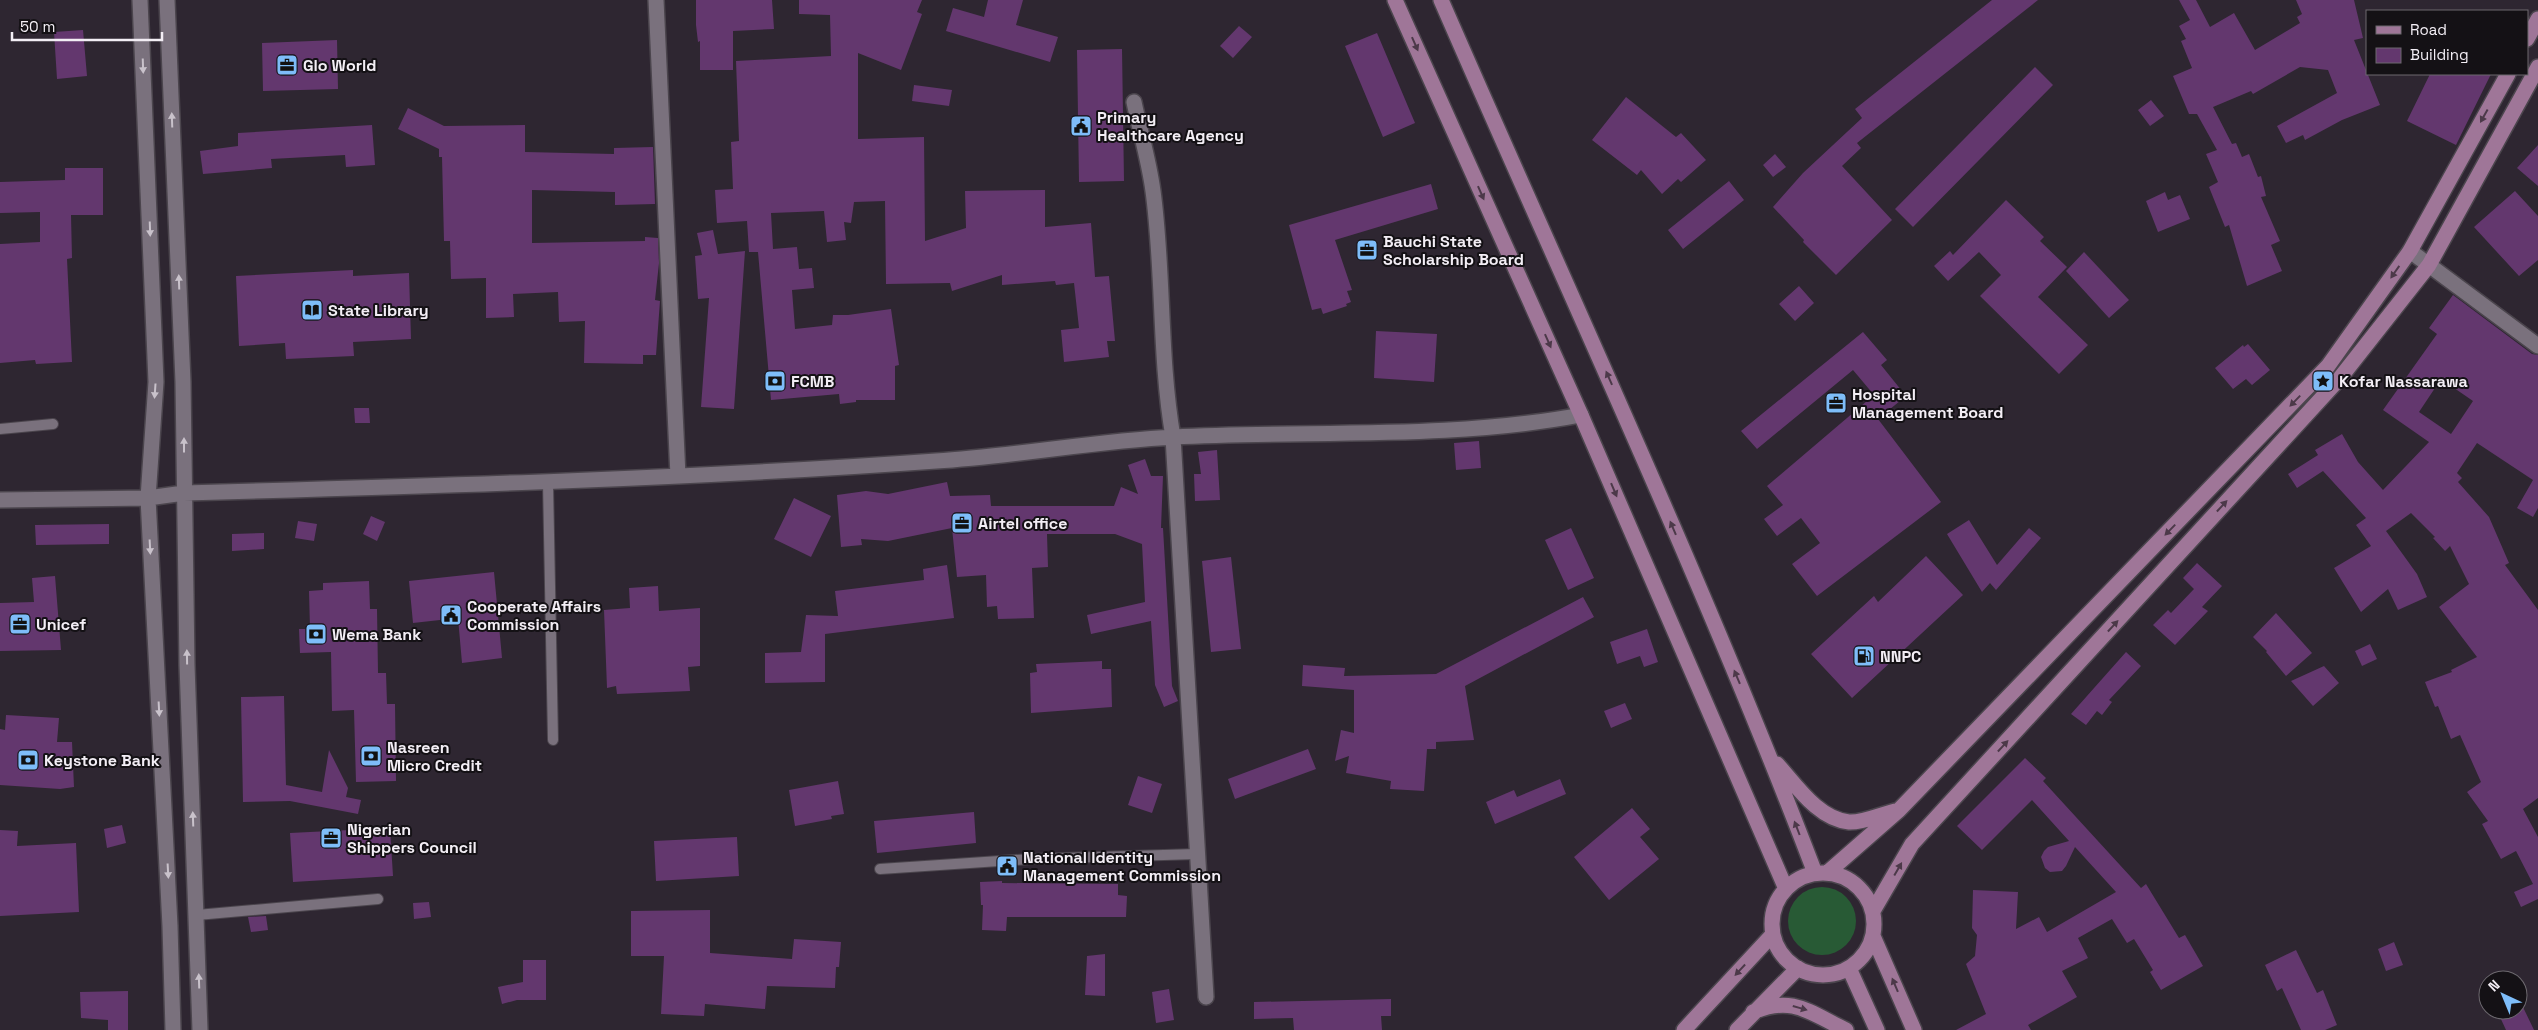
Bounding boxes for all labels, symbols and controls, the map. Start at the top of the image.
scale bar [12,10,162,42]
legend [2366,10,2528,75]
text: 50 m [20,17,55,36]
text: Road [2410,20,2447,39]
one-way arrow [1411,37,1419,51]
text: Building [2410,45,2469,64]
office icon: Glo World [275,53,299,77]
place label: Glo World [303,55,376,76]
one-way arrow [139,58,147,74]
place label: Primary Healthcare Agency [1097,107,1244,146]
one-way arrow [2480,109,2488,124]
one-way arrow [168,112,176,128]
public building icon: Primary Healthcare Agency [1069,114,1093,138]
one-way arrow [1478,186,1486,200]
one-way arrow [146,221,154,237]
place label: Bauchi State Scholarship Board [1383,231,1524,270]
office icon: Bauchi State Scholarship Board [1355,238,1379,262]
one-way arrow [2390,266,2400,279]
one-way arrow [175,274,183,290]
library icon: State Library [300,298,324,322]
place label: State Library [328,300,429,321]
one-way arrow [1544,334,1552,348]
bank icon: FCMB [763,369,787,393]
place icon: Kofar Nassarawa [2311,369,2335,393]
place label: FCMB [791,371,835,392]
one-way arrow [1605,371,1613,385]
place label: Kofar Nassarawa [2339,371,2468,392]
one-way arrow [151,383,159,399]
place label: Hospital Management Board [1852,384,2004,423]
office icon: Hospital Management Board [1824,391,1848,415]
one-way arrow [2289,394,2301,406]
one-way arrow [179,436,187,452]
one-way arrow [1610,483,1618,497]
one-way arrow [2217,500,2228,513]
office icon: Airtel office [950,511,974,535]
place label: Airtel office [978,513,1067,534]
one-way arrow [1669,521,1677,535]
one-way arrow [2164,524,2176,536]
one-way arrow [147,539,155,555]
place label: Cooperate Affairs Commission [467,596,601,635]
public building icon: Cooperate Affairs Commission [439,603,463,627]
office icon: Unicef [8,612,32,636]
place label: Unicef [36,614,86,635]
one-way arrow [2107,619,2118,632]
bank icon: Wema Bank [304,622,328,646]
place label: Wema Bank [332,624,421,645]
fuel station icon: NNPC [1852,644,1876,668]
place label: NNPC [1880,646,1921,667]
one-way arrow [183,648,191,664]
one-way arrow [1732,670,1740,684]
one-way arrow [155,701,163,717]
place label: Nasreen Micro Credit [387,737,482,776]
one-way arrow [1997,740,2009,752]
bank icon: Nasreen Micro Credit [359,744,383,768]
bank icon: Keystone Bank [16,748,40,772]
place label: Keystone Bank [44,750,160,771]
one-way arrow [189,811,197,827]
place label: Nigerian Shippers Council [347,819,477,858]
one-way arrow [1793,821,1801,835]
office icon: Nigerian Shippers Council [319,826,343,850]
place label: National Identity Management Commission [1023,847,1221,886]
public building icon: National Identity Management Commission [995,854,1019,878]
one-way arrow [1893,862,1902,876]
one-way arrow [164,863,172,879]
one-way arrow [1734,963,1746,975]
north arrow [2478,970,2528,1020]
one-way arrow [195,973,203,989]
text: N [2484,976,2504,995]
one-way arrow [1890,978,1898,992]
one-way arrow [1793,1004,1808,1012]

